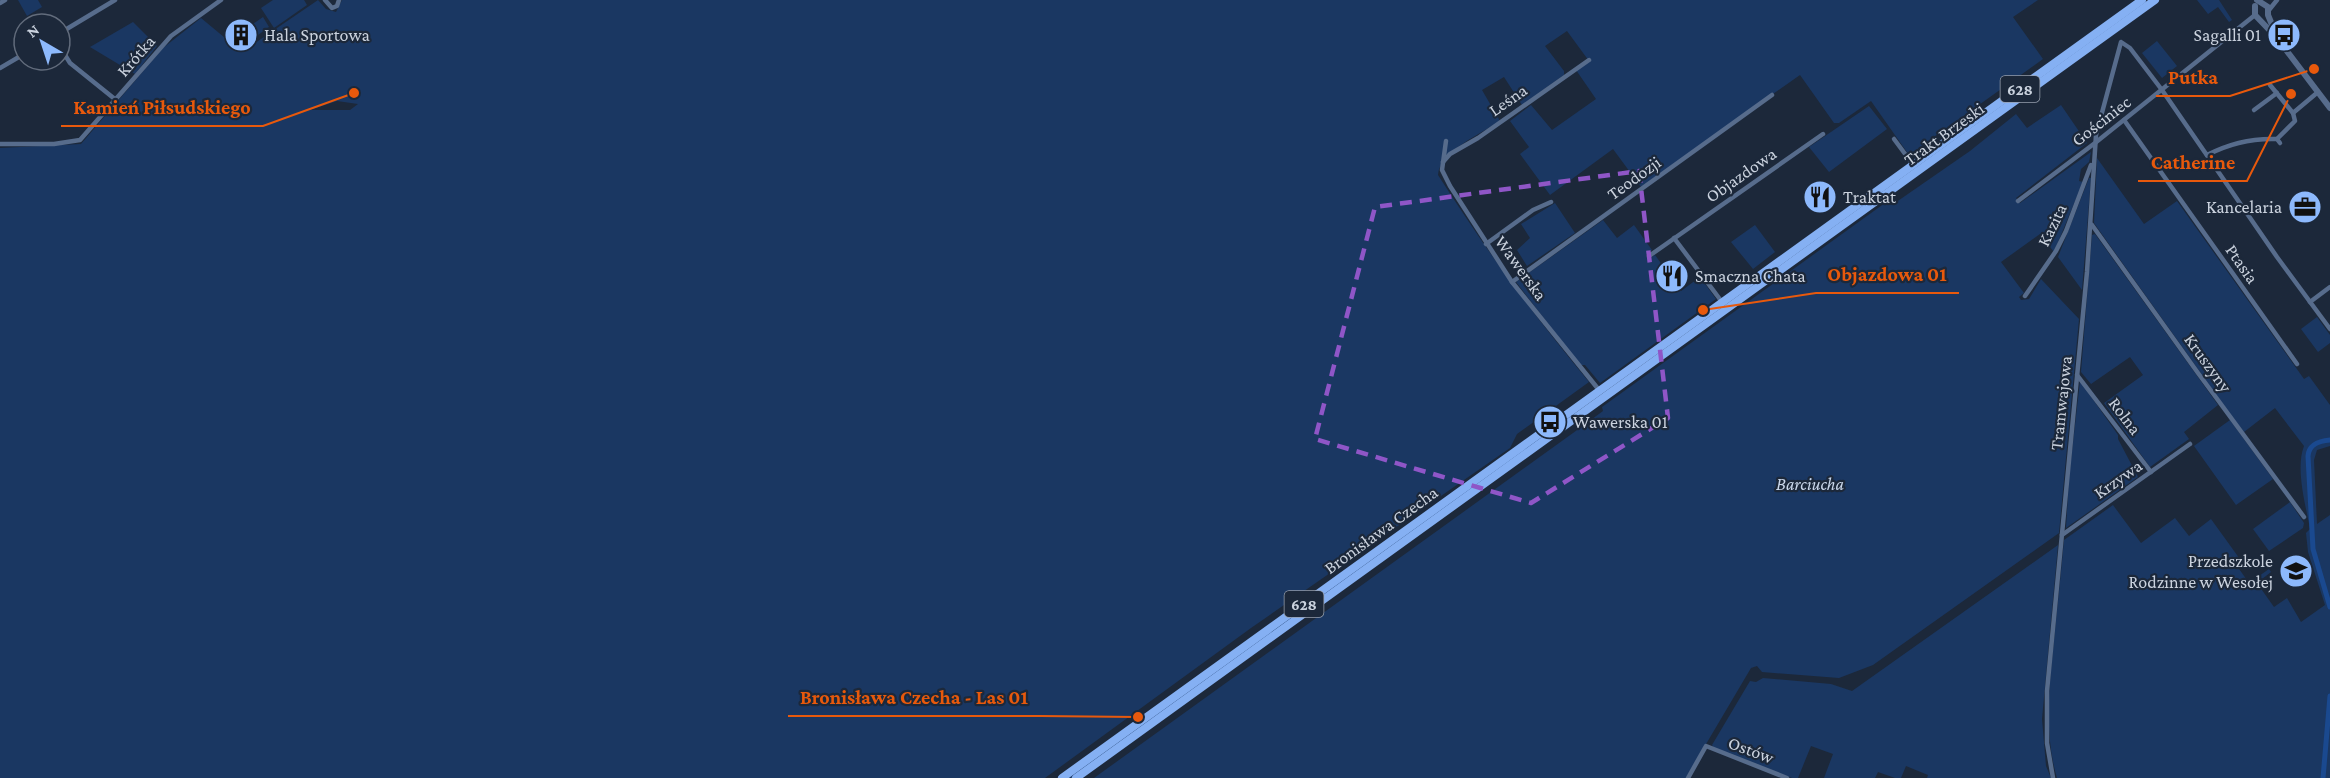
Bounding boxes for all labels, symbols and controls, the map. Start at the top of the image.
north arrow [12,12,72,72]
building icon: Hala Sportowa [223,17,259,53]
bus stop icon: Sagalli 01 [2266,17,2302,53]
text: N [23,21,43,41]
place label: Hala Sportowa [264,25,370,45]
place label: Sagalli 01 [2194,25,2261,45]
street label: Krótka [113,31,159,81]
callout: Putka [2156,58,2230,96]
text: Putka [2168,66,2218,88]
road number: 628 [2000,76,2040,102]
street label: Leśna [1485,80,1531,120]
callout: Kamień Piłsudskiego [61,88,263,126]
street label: Gościniec [2068,91,2135,150]
text: Kamień Piłsudskiego [73,96,251,118]
street label: Trakt Brzeski [1900,98,1988,170]
street label: Objazdowa [1702,143,1781,207]
callout: Catherine [2138,143,2247,181]
text: Catherine [2151,151,2235,173]
street label: Teodozji [1603,152,1665,205]
restaurant icon: Traktat [1802,179,1838,215]
place label: Traktat [1843,187,1897,207]
office icon: Kancelaria [2287,189,2323,225]
place label: Kancelaria [2206,197,2282,217]
street label: Kazita [2033,200,2071,250]
street label: Wawerska [1491,232,1551,304]
street label: Ptasia [2221,241,2263,287]
callout: Objazdowa 01 [1816,255,1959,293]
restaurant icon: Smaczna Chata [1654,258,1690,294]
text: Objazdowa 01 [1827,263,1947,286]
place label: Smaczna Chata [1695,266,1806,286]
street label: Kruszyny [2180,330,2236,397]
street label: Tramwajowa [2046,355,2077,451]
street label: Rolna [2105,393,2145,439]
bus stop icon: Wawerska 01 [1532,404,1568,440]
place label: Wawerska 01 [1573,412,1668,432]
street label: Krzywa [2090,455,2146,503]
park label: Barciucha [1776,474,1844,494]
street label: Bronisława Czecha [1320,482,1442,578]
place label: Przedszkole Rodzinne w Wesołej [2129,551,2273,593]
school or university icon: Przedszkole Rodzinne w Wesołej [2278,553,2314,589]
road number: 628 [1284,591,1324,617]
callout: Bronisława Czecha - Las 01 [788,678,1040,716]
text: Bronisława Czecha - Las 01 [800,686,1028,708]
street label: Ostów [1725,732,1777,768]

